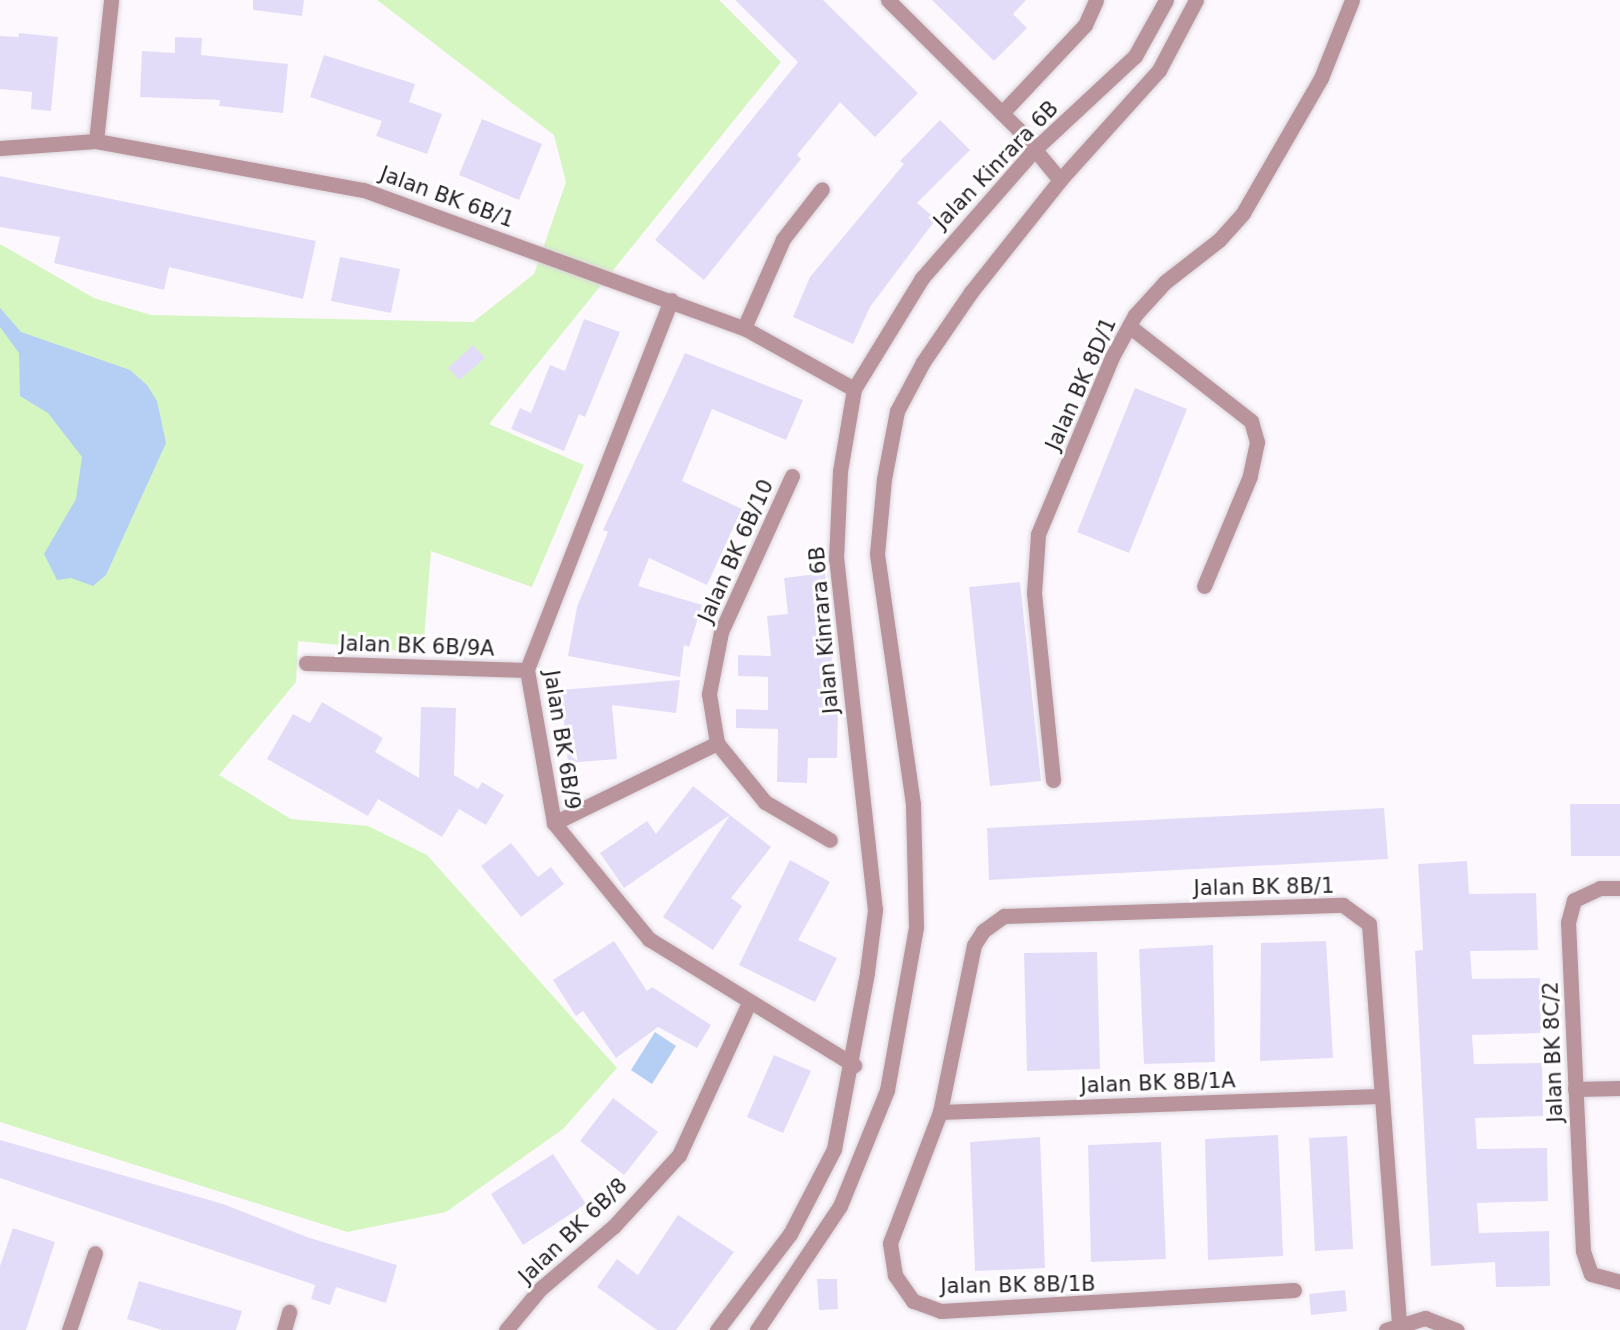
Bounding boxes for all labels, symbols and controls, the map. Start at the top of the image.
street label: Jalan Kinrara 6B [929,96,1063,234]
street label: Jalan BK 6B/1 [377,161,517,233]
street label: Jalan BK 8D/1 [1040,314,1122,454]
street label: Jalan BK 6B/10 [693,475,779,627]
street label: Jalan Kinrara 6B [804,545,844,715]
street label: Jalan BK 6B/9A [339,631,495,661]
street label: Jalan BK 6B/9 [539,668,585,812]
street label: Jalan BK 8B/1 [1193,873,1335,901]
street label: Jalan BK 8C/2 [1538,981,1568,1123]
street label: Jalan BK 8B/1A [1080,1068,1236,1098]
street label: Jalan BK 6B/8 [514,1173,632,1289]
street label: Jalan BK 8B/1B [940,1271,1096,1299]

